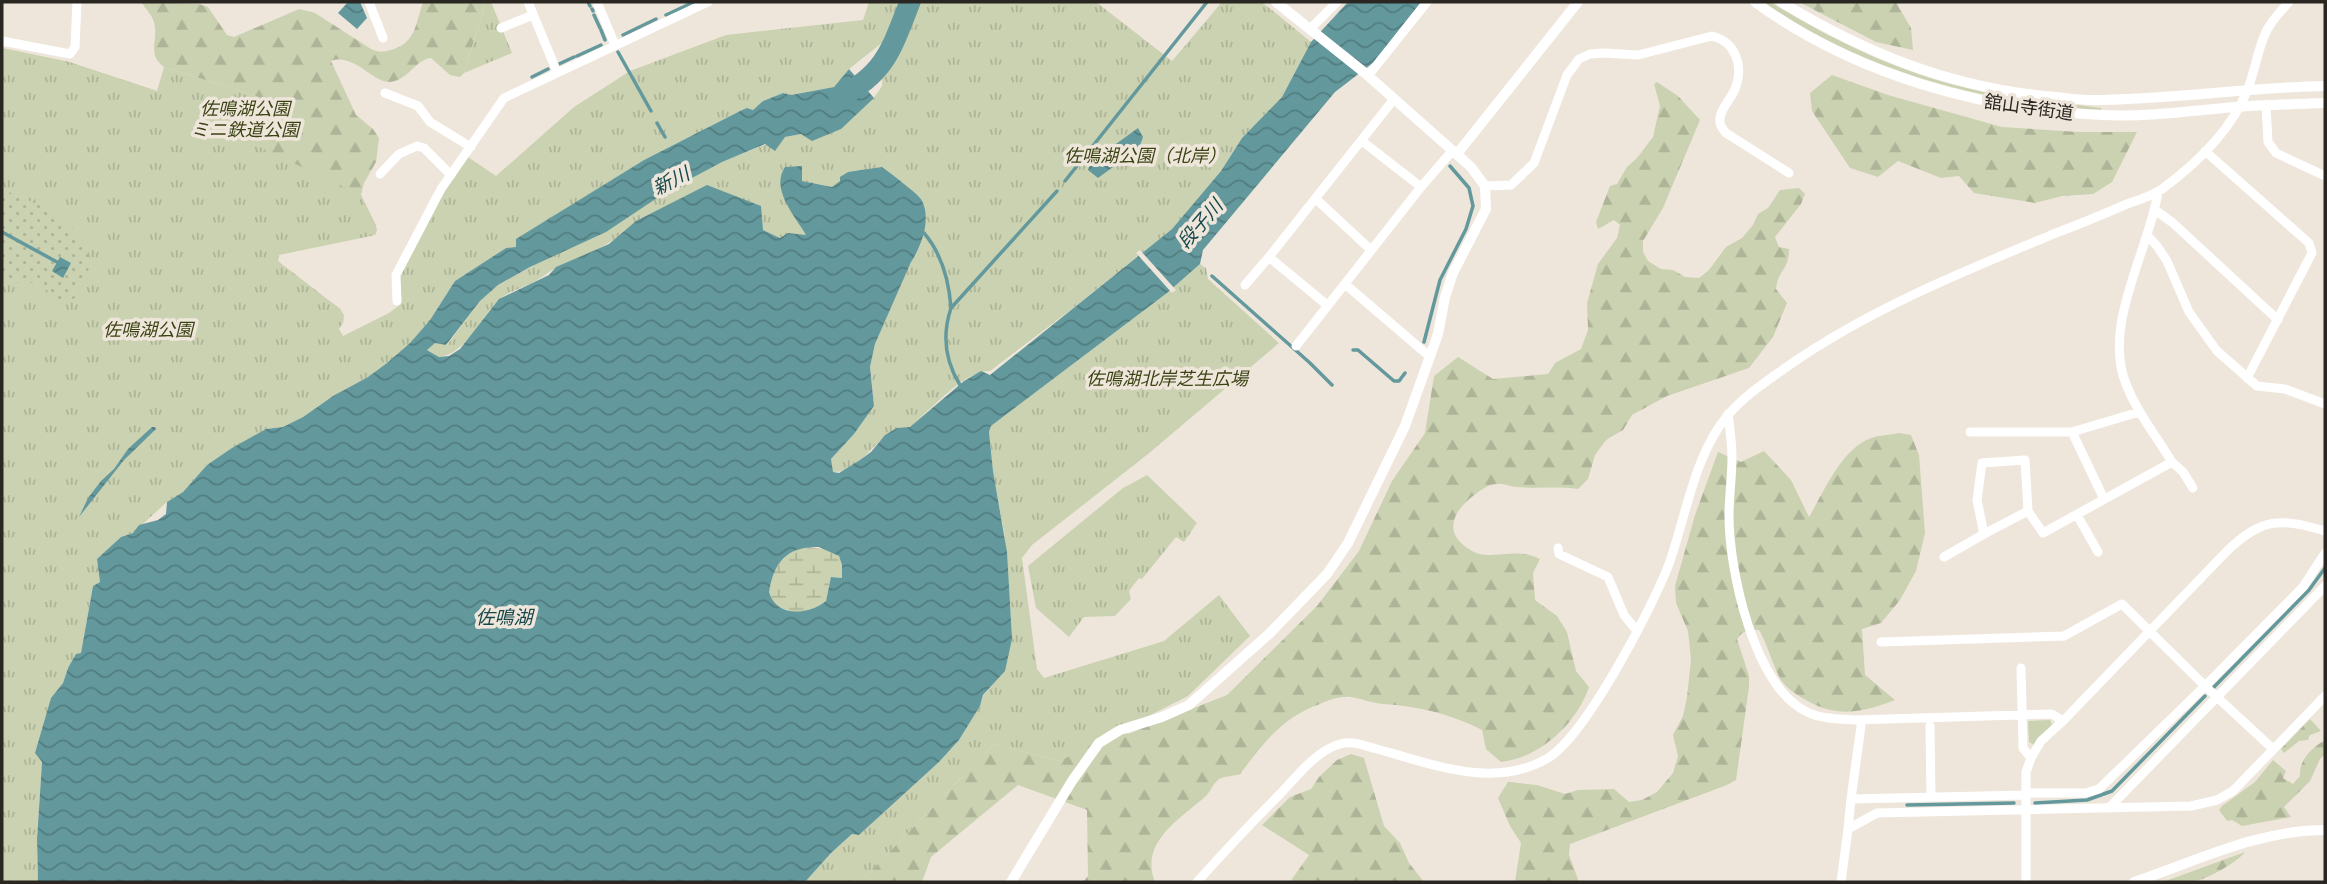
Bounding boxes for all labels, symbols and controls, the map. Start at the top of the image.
street label: 舘山寺街道 [1983,90,2075,124]
park label: 佐鳴湖公園 ミニ鉄道公園 [191,98,302,140]
park label: 佐鳴湖公園（北岸） [1064,145,1226,166]
water label: 新川 [649,161,695,200]
water label: 段子川 [1173,193,1229,253]
park label: 佐鳴湖公園 [103,319,196,340]
park label: 佐鳴湖北岸芝生広場 [1086,368,1250,389]
water label: 佐鳴湖 [475,606,535,629]

